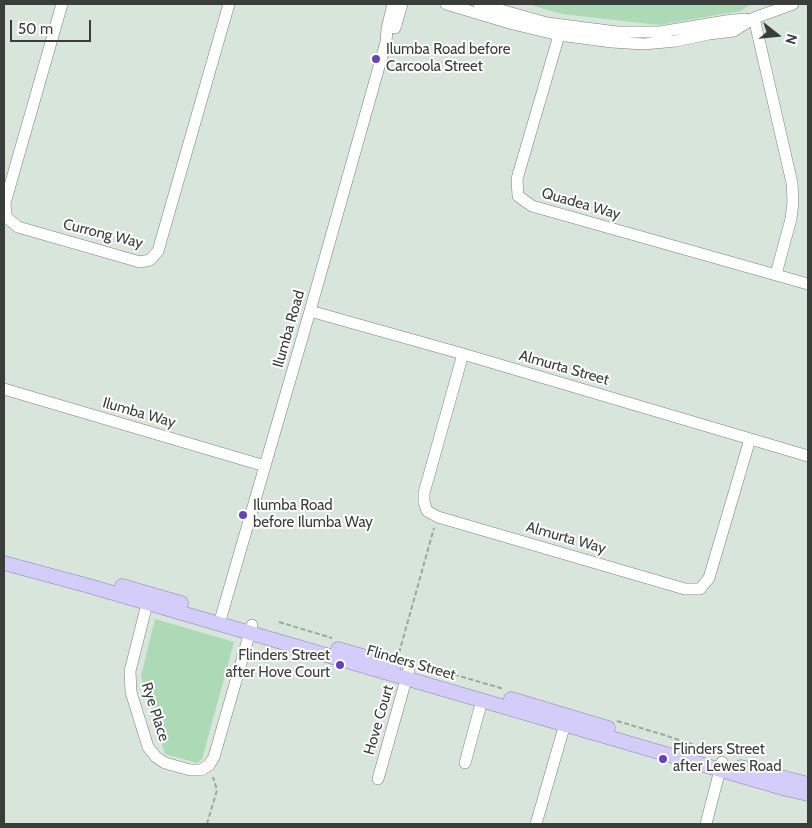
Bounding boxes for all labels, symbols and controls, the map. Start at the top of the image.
scale bar [12,10,94,42]
north arrow [752,10,802,60]
text: 50 m [18,20,53,38]
text: N [781,32,801,46]
place label: Ilumba Road before Carcoola Street [386,41,510,76]
marker: Ilumba Road before Carcoola Street [370,53,382,65]
street label: Quadea Way [540,184,622,224]
street label: Currong Way [61,215,145,253]
street label: Ilumba Road [269,288,309,370]
street label: Almurta Street [517,347,611,389]
street label: Ilumba Way [100,394,178,432]
place label: Ilumba Road before Ilumba Way [253,497,373,532]
marker: Ilumba Road before Ilumba Way [237,509,249,521]
street label: Almurta Way [524,518,608,558]
street label: Flinders Street [364,642,458,684]
place label: Flinders Street after Hove Court [225,647,330,682]
marker: Flinders Street after Hove Court [334,659,346,671]
street label: Rye Place [137,680,173,744]
street label: Hove Court [360,683,398,757]
place label: Flinders Street after Lewes Road [673,741,782,776]
marker: Flinders Street after Lewes Road [657,753,669,765]

